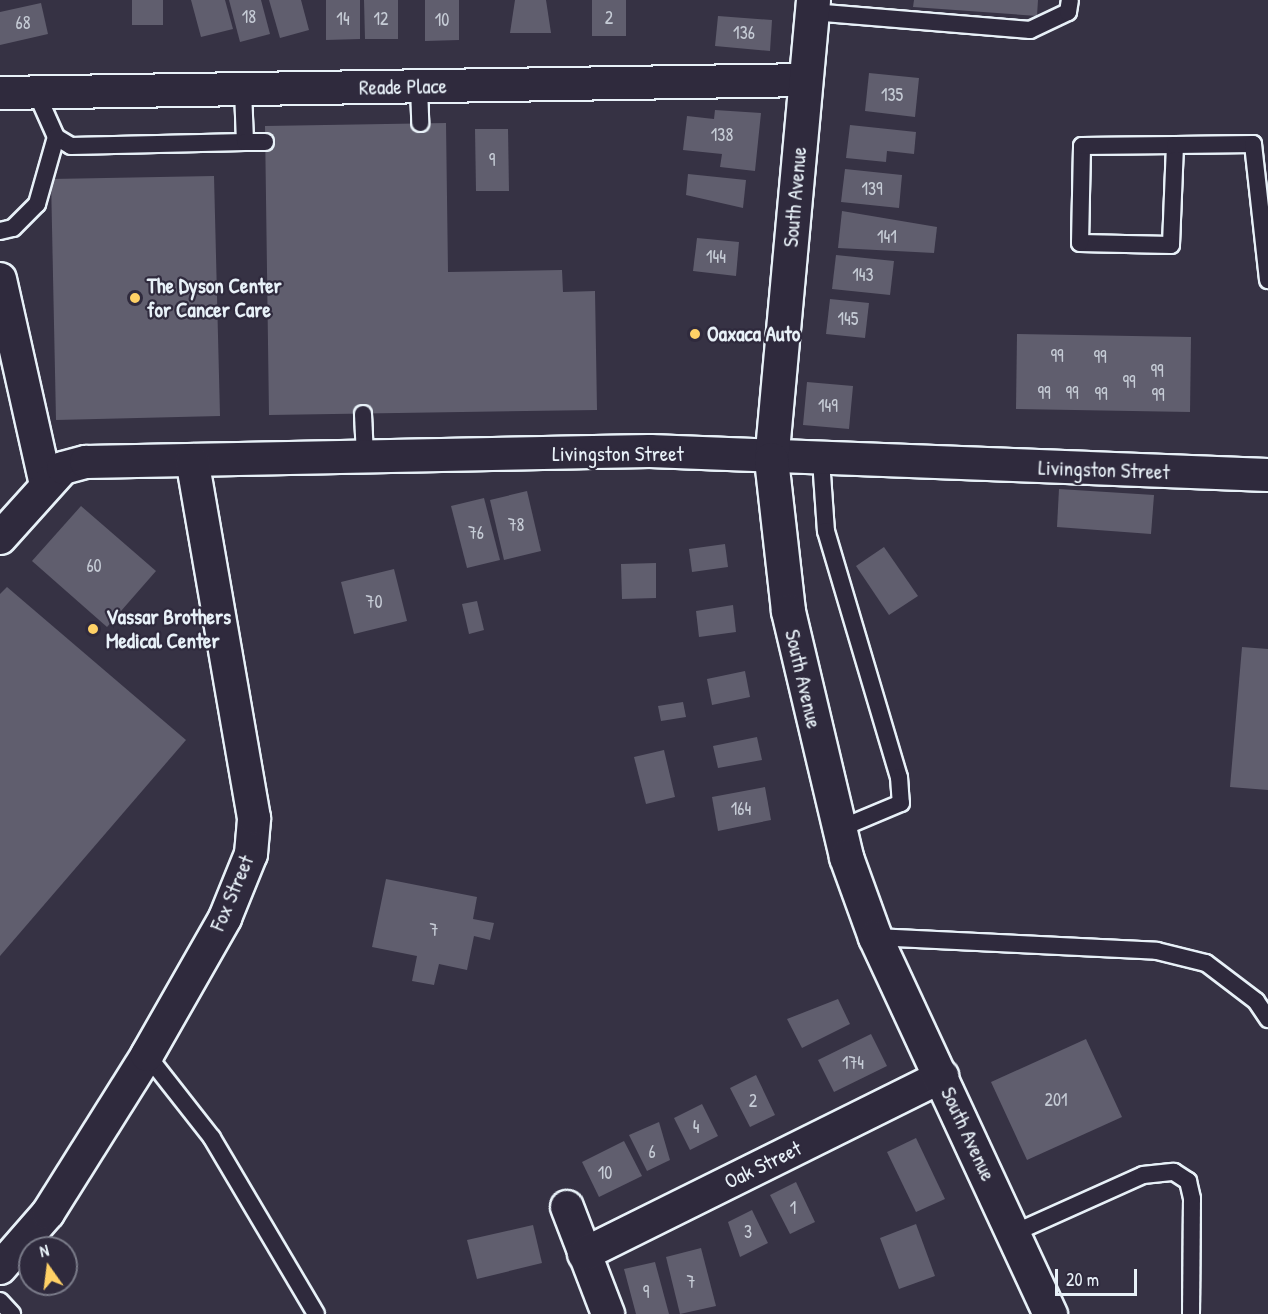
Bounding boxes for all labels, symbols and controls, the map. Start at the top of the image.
house number: 18 [242,6,256,28]
house number: 2 [605,7,613,29]
house number: 14 [336,8,350,30]
house number: 12 [374,8,388,30]
house number: 10 [435,9,449,31]
house number: 68 [16,12,30,34]
house number: 136 [733,22,755,44]
street label: Reade Place [359,74,447,100]
house number: 135 [881,84,903,106]
house number: 138 [711,124,733,146]
street label: South Avenue [778,146,812,248]
house number: 9 [489,149,495,171]
house number: 139 [861,178,883,200]
house number: 141 [877,226,897,248]
house number: 144 [706,246,726,268]
house number: 143 [852,264,874,286]
place label: The Dyson Center for Cancer Care [147,273,282,323]
marker: The Dyson Center for Cancer Care [128,291,142,305]
house number: 145 [838,308,858,330]
place label: Oaxaca Auto [707,321,800,347]
marker: Oaxaca Auto [688,327,702,341]
house number: 99 [1050,345,1064,367]
house number: 99 [1093,346,1107,368]
house number: 99 [1150,360,1164,382]
house number: 99 [1122,371,1136,393]
house number: 99 [1037,382,1051,404]
house number: 99 [1065,382,1079,404]
house number: 99 [1094,383,1108,405]
house number: 99 [1151,384,1165,406]
house number: 149 [818,395,838,417]
street label: Livingston Street [552,441,684,467]
street label: Livingston Street [1038,455,1170,485]
house number: 78 [508,514,524,536]
house number: 76 [468,522,484,544]
house number: 60 [86,555,102,577]
house number: 70 [366,591,382,613]
place label: Vassar Brothers Medical Center [106,604,231,654]
marker: Vassar Brothers Medical Center [84,620,102,638]
street label: South Avenue [779,627,827,731]
house number: 164 [731,798,751,820]
street label: Fox Street [205,852,259,934]
house number: 7 [430,919,438,941]
house number: 174 [842,1052,864,1074]
street label: South Avenue [935,1083,1001,1185]
house number: 201 [1044,1089,1068,1111]
house number: 2 [749,1090,757,1112]
house number: 4 [693,1116,699,1138]
street label: Oak Street [720,1136,806,1194]
house number: 6 [648,1141,656,1163]
house number: 10 [598,1162,612,1184]
house number: 1 [790,1197,796,1219]
house number: 3 [744,1221,752,1243]
north arrow [18,1236,78,1296]
text: N [37,1239,51,1262]
scale bar [1058,1257,1140,1295]
text: 20 m [1066,1267,1099,1292]
house number: 7 [687,1271,695,1293]
house number: 9 [643,1281,649,1303]

